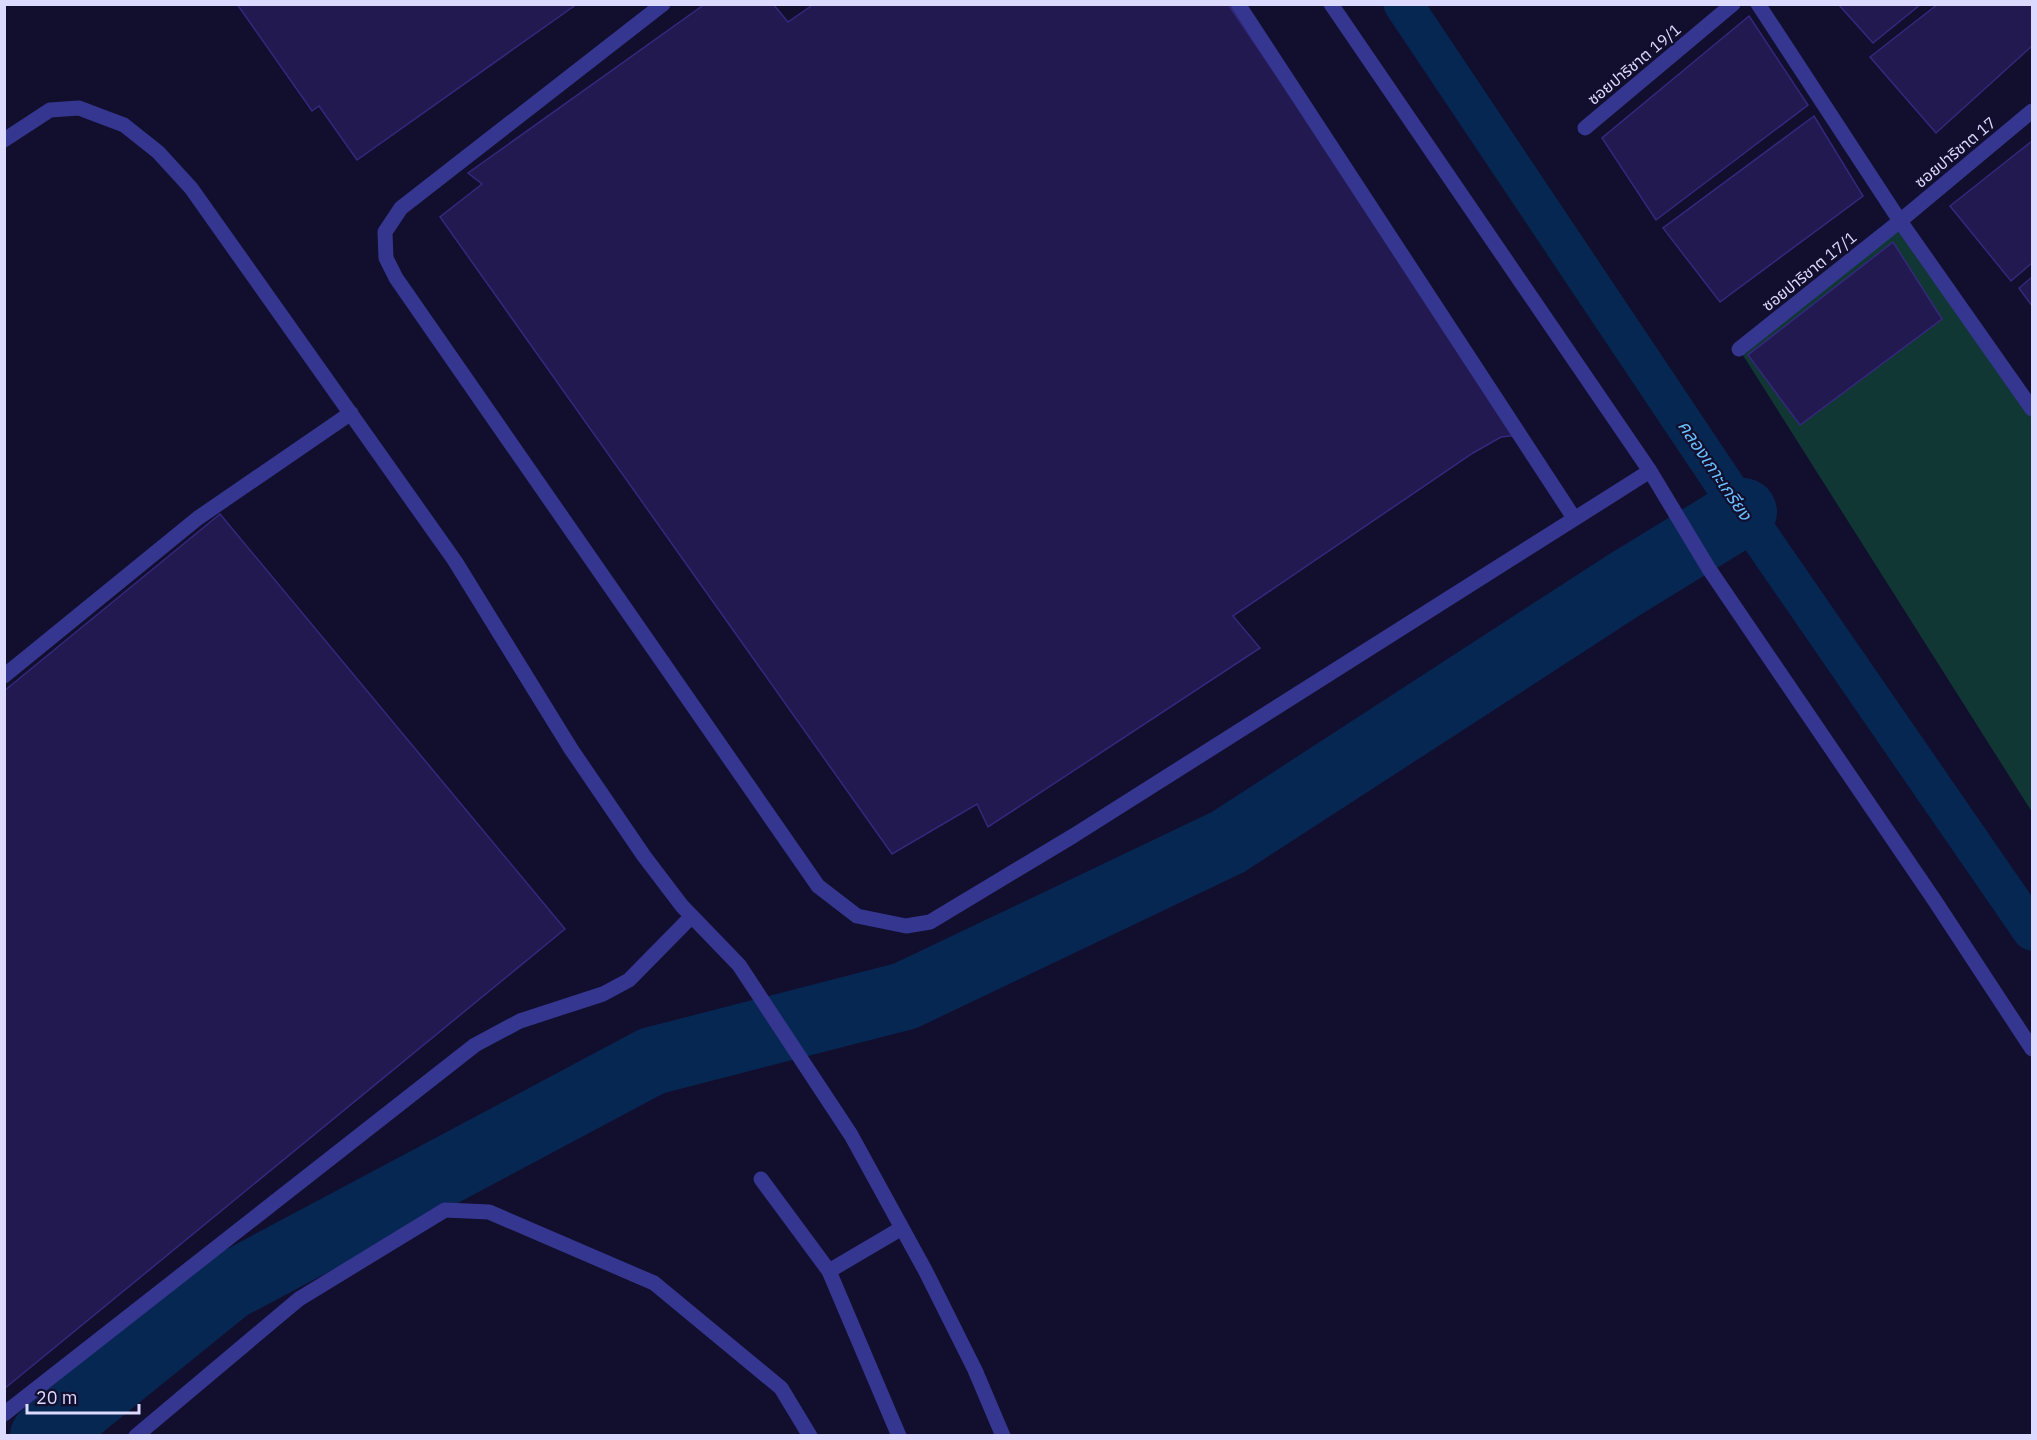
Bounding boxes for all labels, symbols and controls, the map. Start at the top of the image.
street label: ซอยปาริชาต 19/1 [1583,19,1685,109]
street label: ซอยปาริชาต 17 [1910,112,2000,192]
street label: ซอยปาริชาต 17/1 [1758,227,1860,315]
water label: คลองเกาะเกรียง [1673,415,1758,526]
scale bar [27,1377,140,1415]
text: 20 m [36,1386,78,1409]

